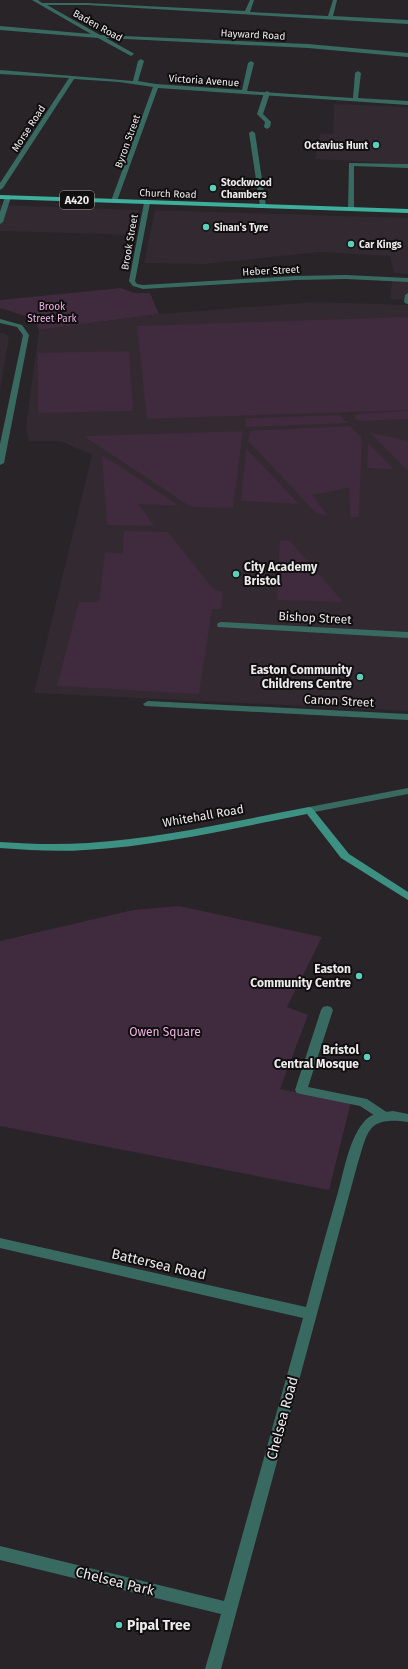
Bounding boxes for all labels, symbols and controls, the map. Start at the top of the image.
street label: Baden Road [71,7,124,44]
street label: Hayward Road [220,27,286,43]
street label: Victoria Avenue [168,73,239,89]
street label: Morse Road [9,103,48,154]
street label: Byron Street [113,113,143,170]
place label: Octavius Hunt [304,140,368,152]
marker: Octavius Hunt [371,140,381,150]
place label: Stockwood Chambers [221,177,272,201]
marker: Stockwood Chambers [208,183,218,193]
street label: Church Road [139,187,197,201]
road number: A420 [60,191,94,209]
street label: Brook Street [119,213,141,271]
marker: Sinan's Tyre [201,222,211,232]
place label: Sinan's Tyre [214,222,269,234]
marker: Car Kings [346,239,356,249]
place label: Car Kings [359,239,402,251]
street label: Heber Street [242,263,300,278]
park label: Brook Street Park [27,301,78,325]
place label: City Academy Bristol [244,560,318,588]
marker: City Academy Bristol [231,569,241,579]
street label: Bishop Street [278,609,353,627]
place label: Easton Community Childrens Centre [250,663,353,691]
marker: Easton Community Childrens Centre [355,672,365,682]
street label: Canon Street [304,692,375,710]
street label: Whitehall Road [161,802,245,830]
place label: Easton Community Centre [250,962,351,990]
marker: Easton Community Centre [354,971,364,981]
park label: Owen Square [129,1025,201,1039]
place label: Bristol Central Mosque [274,1043,359,1071]
marker: Bristol Central Mosque [362,1052,372,1062]
street label: Battersea Road [110,1245,208,1284]
street label: Chelsea Road [263,1375,302,1462]
street label: Chelsea Park [74,1563,157,1600]
place label: Pipal Tree [127,1617,191,1634]
marker: Pipal Tree [114,1620,124,1630]

